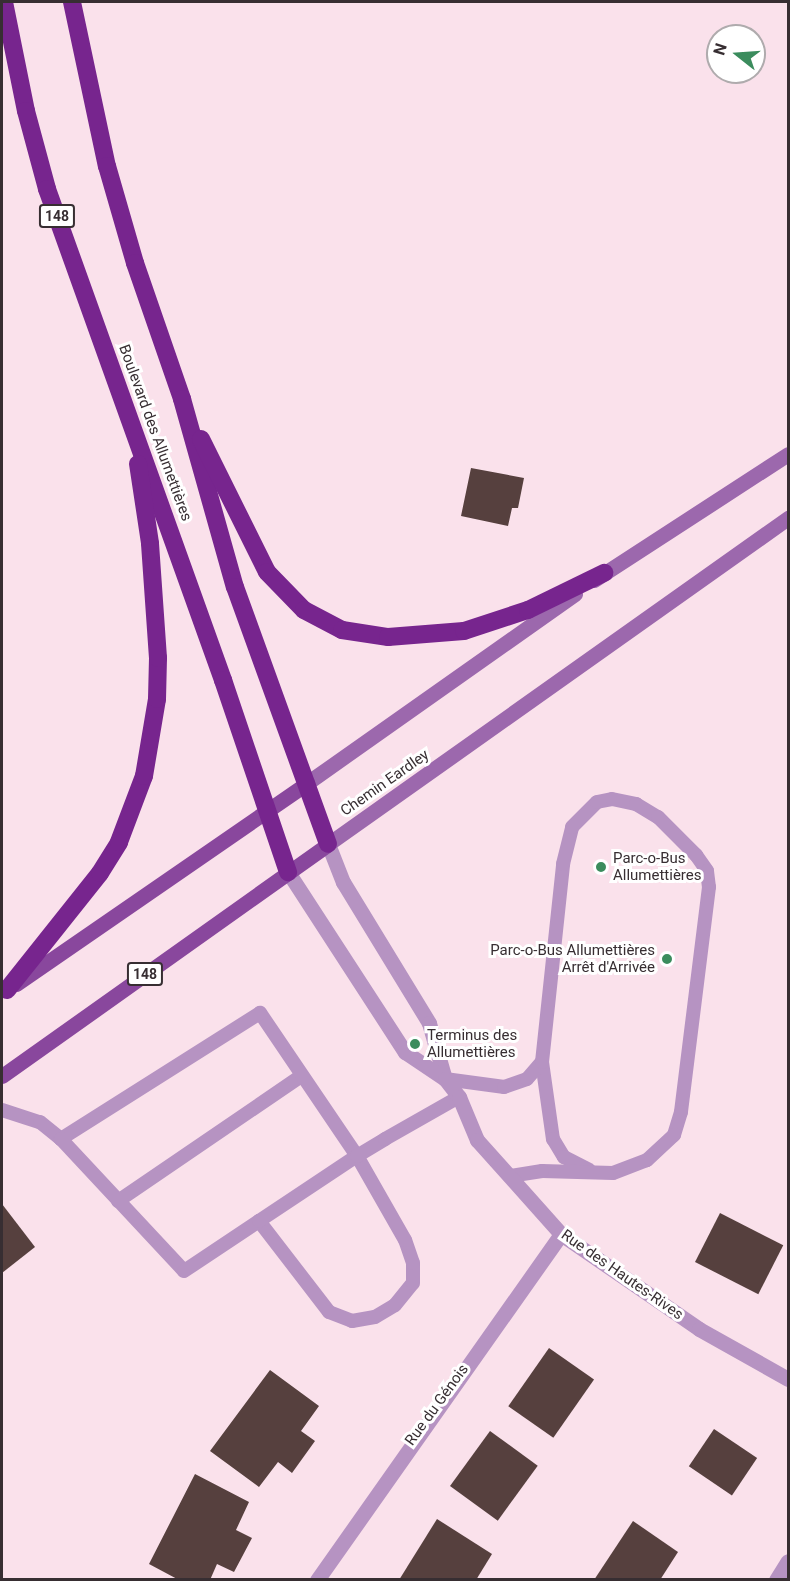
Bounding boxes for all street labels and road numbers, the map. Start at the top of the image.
road number: 148 [38,205,76,227]
street label: Boulevard des Allumettières [115,342,195,524]
street label: Chemin Eardley [337,746,433,820]
road number: 148 [126,963,164,985]
street label: Rue des Hautes-Rives [558,1226,686,1324]
street label: Rue du Génois [401,1361,473,1449]

